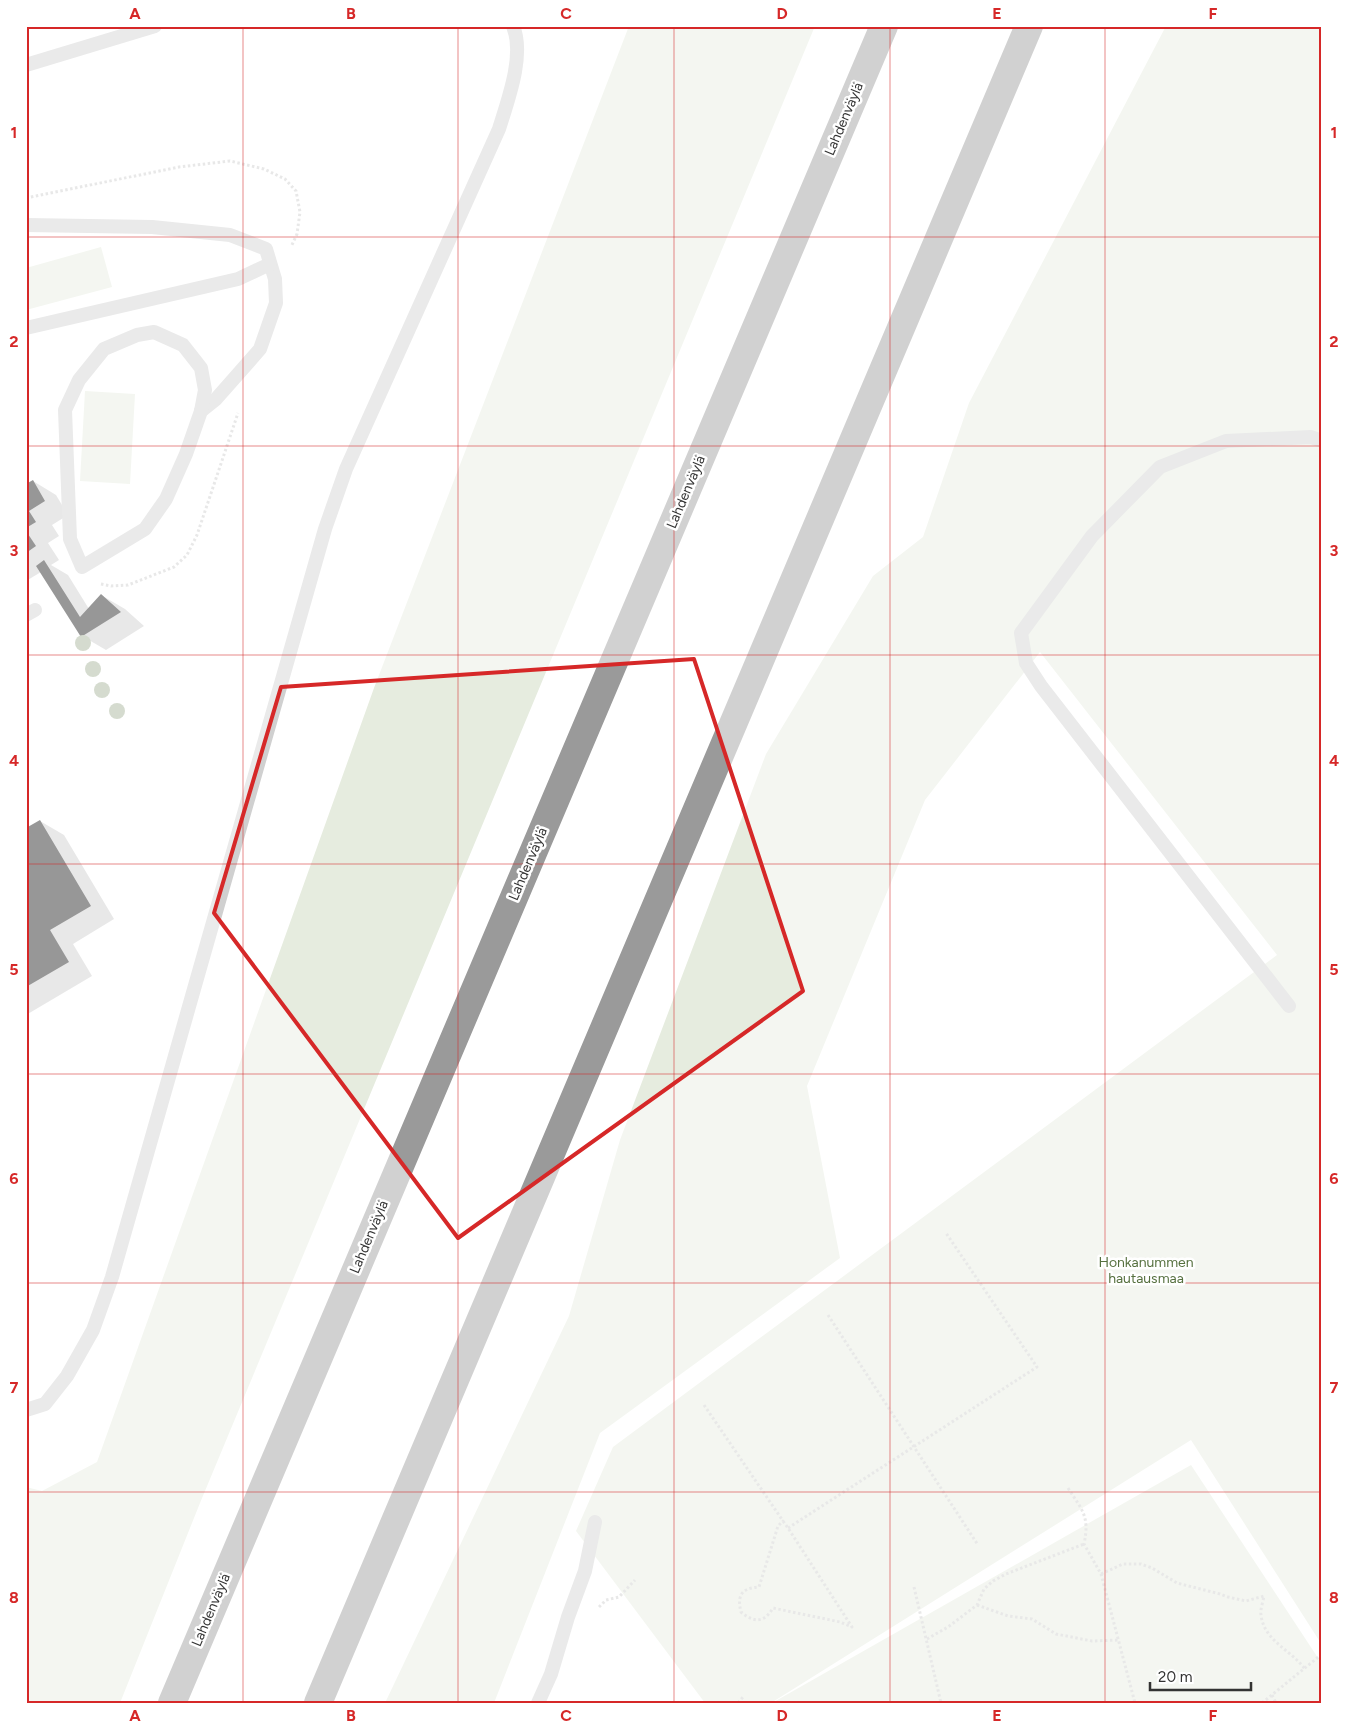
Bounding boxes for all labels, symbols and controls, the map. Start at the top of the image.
text: A [129,4,141,23]
text: B [346,4,356,23]
text: C [560,4,572,23]
text: D [776,4,788,23]
text: E [992,4,1002,23]
text: F [1209,4,1218,23]
street label: Lahdenväylä [821,80,867,158]
text: 1 [11,123,17,142]
text: 1 [1331,123,1337,142]
text: 2 [9,332,19,351]
text: 2 [1329,332,1339,351]
street label: Lahdenväylä [663,453,709,531]
text: 3 [10,541,19,560]
text: 3 [1330,541,1339,560]
text: 4 [9,751,19,770]
text: 4 [1329,751,1339,770]
street label: Lahdenväylä [505,825,551,903]
text: 5 [9,960,19,979]
text: 5 [1329,960,1339,979]
text: 6 [9,1169,19,1188]
text: 6 [1329,1169,1339,1188]
street label: Lahdenväylä [346,1198,392,1276]
park label: Honkanummen hautausmaa [1098,1254,1194,1287]
text: 7 [10,1378,19,1397]
text: 7 [1330,1378,1339,1397]
street label: Lahdenväylä [188,1571,234,1649]
text: 8 [9,1588,19,1607]
text: 8 [1329,1588,1339,1607]
scale bar [1150,1659,1252,1691]
text: 20 m [1158,1668,1192,1686]
text: A [129,1706,141,1725]
text: B [346,1706,356,1725]
text: C [560,1706,572,1725]
text: D [776,1706,788,1725]
text: E [992,1706,1002,1725]
text: F [1209,1706,1218,1725]

